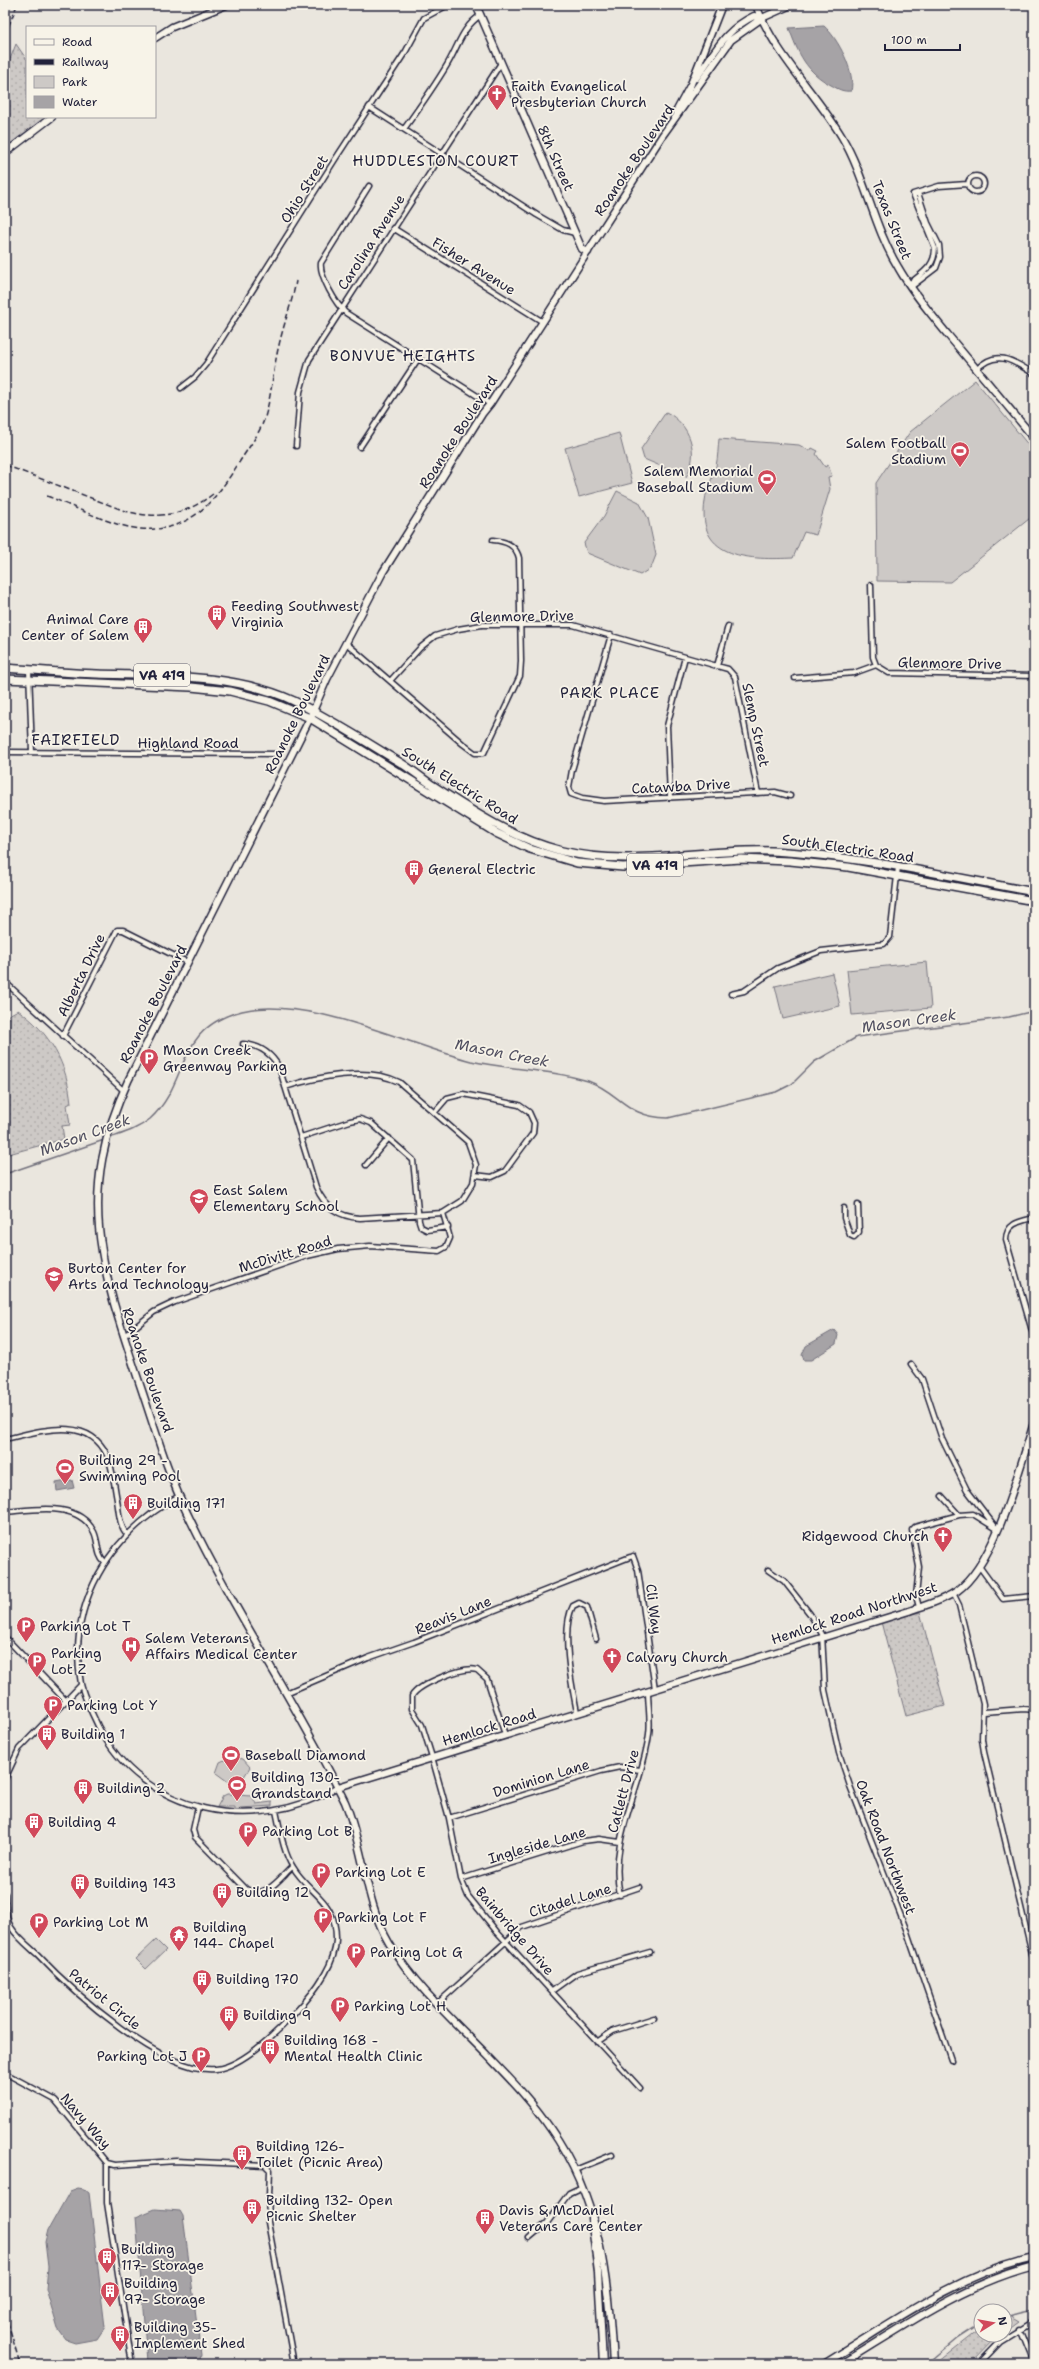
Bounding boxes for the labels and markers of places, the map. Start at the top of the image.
place label: Faith Evangelical Presbyterian Church [511,77,647,111]
church icon: Faith Evangelical Presbyterian Church [486,83,508,111]
place label: Salem Football Stadium [846,434,947,468]
sports icon: Salem Football Stadium [949,440,971,468]
place label: Salem Memorial Baseball Stadium [637,462,754,496]
sports icon: Salem Memorial Baseball Stadium [756,468,778,496]
place label: Feeding Southwest Virginia [231,597,359,631]
building icon: Feeding Southwest Virginia [206,603,228,631]
place label: Animal Care Center of Salem [21,610,129,644]
building icon: Animal Care Center of Salem [132,616,154,644]
building icon: General Electric [403,858,425,886]
place label: General Electric [428,860,536,878]
place label: Mason Creek Greenway Parking [163,1041,287,1075]
parking icon: Mason Creek Greenway Parking [138,1047,160,1075]
place label: East Salem Elementary School [213,1181,340,1215]
school or university icon: East Salem Elementary School [188,1187,210,1215]
place label: Burton Center for Arts and Technology [68,1259,209,1293]
school or university icon: Burton Center for Arts and Technology [43,1265,65,1293]
place label: Building 29 - Swimming Pool [79,1451,181,1485]
sports icon: Building 29 - Swimming Pool [54,1457,76,1485]
building icon: Building 171 [122,1492,144,1520]
place label: Building 171 [147,1494,225,1512]
church icon: Ridgewood Church [932,1525,954,1553]
place label: Ridgewood Church [802,1527,929,1545]
parking icon: Parking Lot T [15,1615,37,1643]
place label: Parking Lot T [40,1617,131,1635]
place label: Salem Veterans Affairs Medical Center [145,1629,298,1663]
hospital icon: Salem Veterans Affairs Medical Center [120,1635,142,1663]
place label: Parking Lot Z [51,1644,102,1678]
church icon: Calvary Church [601,1646,623,1674]
place label: Calvary Church [626,1648,728,1666]
parking icon: Parking Lot Z [26,1650,48,1678]
parking icon: Parking Lot Y [42,1694,64,1722]
place label: Parking Lot Y [67,1696,158,1714]
building icon: Building 1 [36,1723,58,1751]
place label: Building 1 [61,1725,125,1743]
sports icon: Baseball Diamond [220,1744,242,1772]
place label: Baseball Diamond [245,1746,366,1764]
place label: Building 130- Grandstand [251,1768,340,1802]
sports icon: Building 130- Grandstand [226,1774,248,1802]
building icon: Building 2 [72,1777,94,1805]
place label: Building 2 [97,1779,165,1797]
building icon: Building 4 [23,1811,45,1839]
place label: Building 4 [48,1813,116,1831]
parking icon: Parking Lot B [237,1820,259,1848]
place label: Parking Lot B [262,1822,352,1840]
parking icon: Parking Lot E [310,1861,332,1889]
place label: Parking Lot E [335,1863,426,1881]
building icon: Building 143 [69,1872,91,1900]
place label: Building 143 [94,1874,176,1892]
building icon: Building 12 [211,1881,233,1909]
place label: Building 12 [236,1883,309,1901]
parking icon: Parking Lot F [312,1906,334,1934]
place label: Parking Lot F [337,1908,427,1926]
parking icon: Parking Lot M [28,1911,50,1939]
place label: Parking Lot M [53,1913,148,1931]
place label: Building 144- Chapel [193,1918,275,1952]
temple icon: Building 144- Chapel [168,1924,190,1952]
parking icon: Parking Lot G [345,1941,367,1969]
place label: Parking Lot G [370,1943,463,1961]
building icon: Building 170 [191,1968,213,1996]
place label: Building 170 [216,1970,299,1988]
parking icon: Parking Lot H [329,1995,351,2023]
place label: Parking Lot H [354,1997,446,2015]
building icon: Building 9 [218,2004,240,2032]
place label: Building 9 [243,2006,311,2024]
place label: Building 168 - Mental Health Clinic [284,2031,423,2065]
building icon: Building 168 - Mental Health Clinic [259,2037,281,2065]
parking icon: Parking Lot J [190,2045,212,2073]
place label: Parking Lot J [97,2047,187,2065]
place label: Building 126- Toilet (Picnic Area) [256,2137,383,2171]
building icon: Building 126- Toilet (Picnic Area) [231,2143,253,2171]
place label: Building 132- Open Picnic Shelter [266,2191,393,2225]
building icon: Building 132- Open Picnic Shelter [241,2197,263,2225]
place label: Davis & McDaniel Veterans Care Center [499,2201,643,2235]
building icon: Davis & McDaniel Veterans Care Center [474,2207,496,2235]
place label: Building 117- Storage [121,2240,204,2274]
building icon: Building 117- Storage [96,2246,118,2274]
place label: Building 97- Storage [124,2274,206,2308]
building icon: Building 97- Storage [99,2280,121,2308]
place label: Building 35- Implement Shed [134,2318,245,2352]
building icon: Building 35- Implement Shed [109,2324,131,2352]

